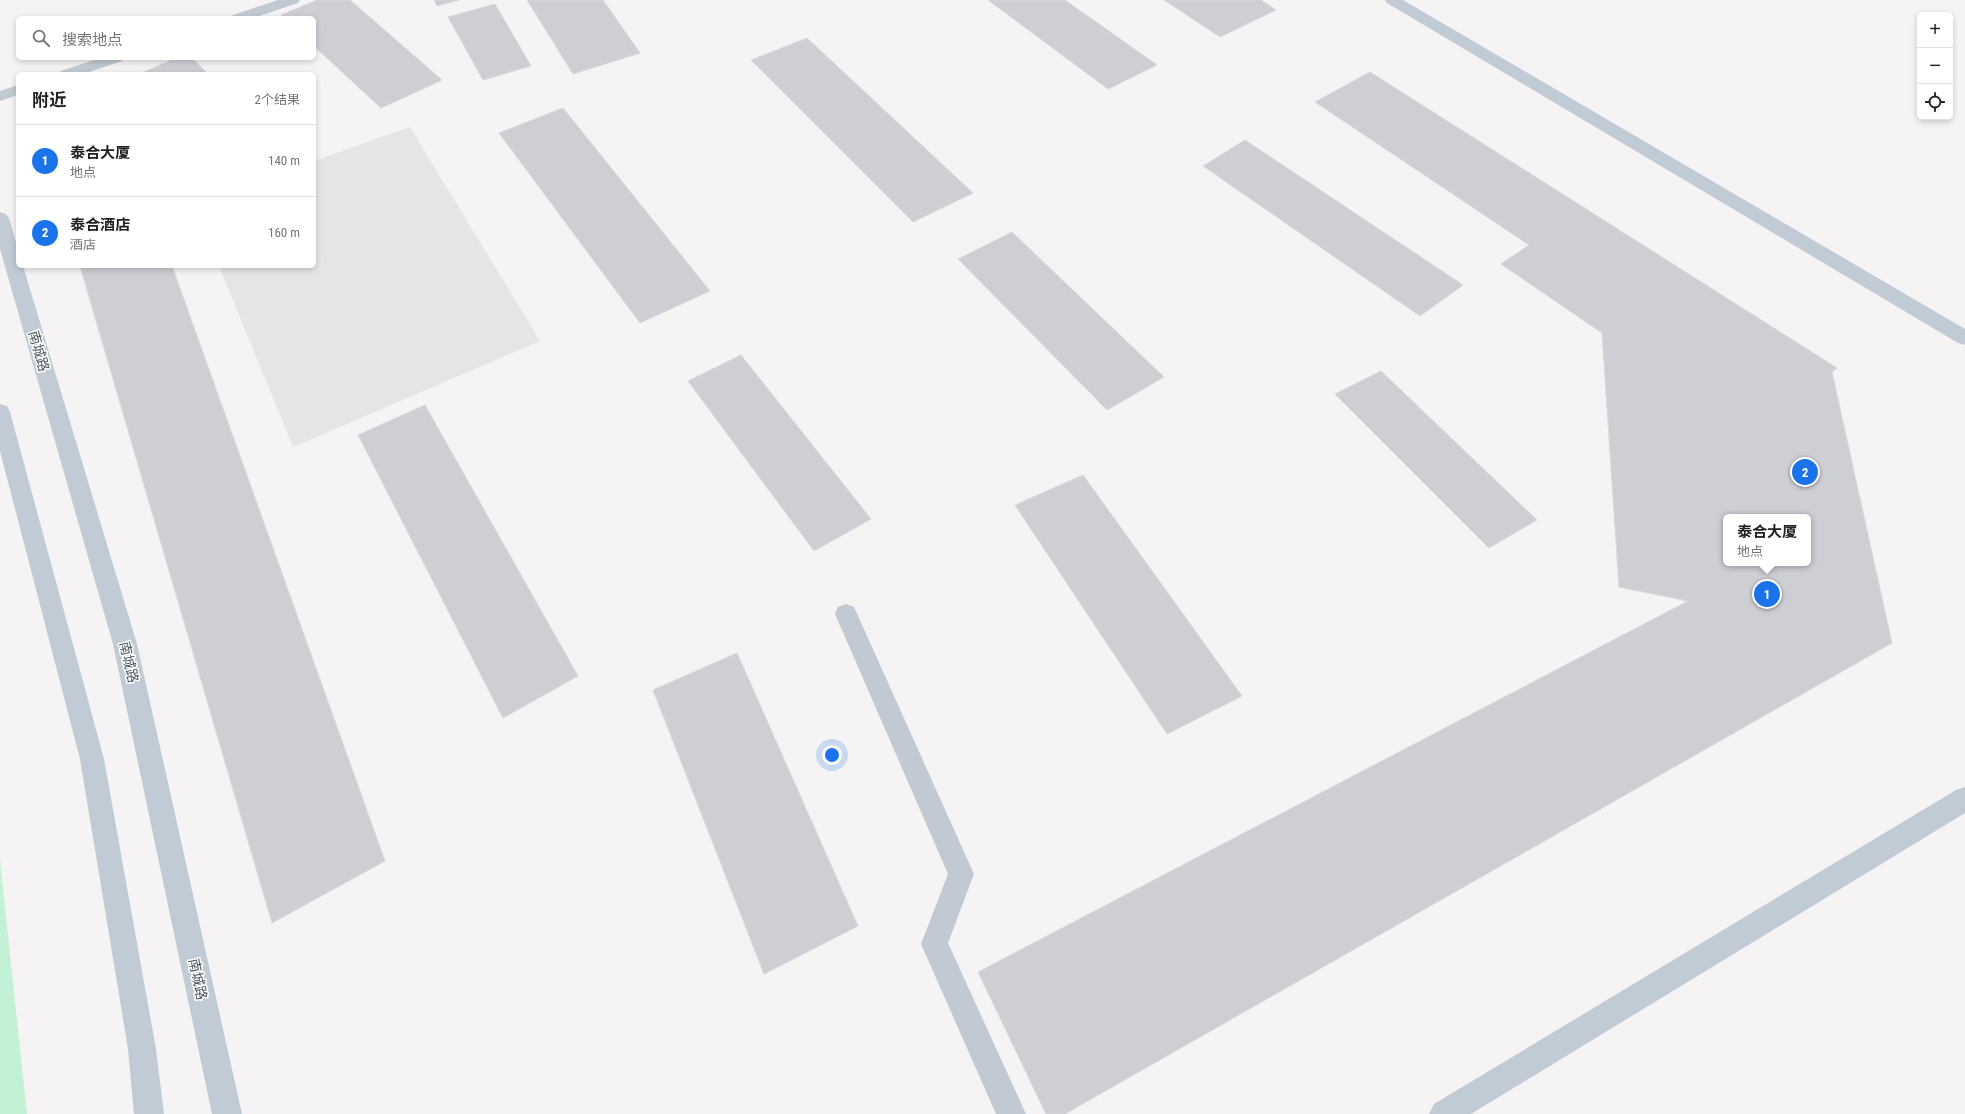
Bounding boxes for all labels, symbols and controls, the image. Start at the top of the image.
map controls [1917,12,1953,120]
button: + [1917,12,1953,48]
search box [16,16,316,60]
icon: search [30,27,52,49]
text: 搜索地点 [62,31,122,49]
button: − [1917,48,1953,84]
button: locate [1917,84,1953,120]
text: 附近 [32,90,66,110]
text: 2个结果 [255,92,300,107]
text: 泰合大厦 [70,144,130,162]
text: 1 [42,153,48,168]
text: 140 m [268,153,300,168]
text: 地点 [70,165,96,180]
text: 泰合酒店 [70,216,130,234]
text: 2 [42,225,48,240]
text: 160 m [268,225,300,240]
text: 酒店 [70,237,96,252]
street label: 南城路 [26,329,52,373]
pin: 2 [1792,457,1818,487]
popup [1723,514,1811,566]
text: 泰合大厦 [1737,523,1797,541]
text: 地点 [1737,544,1763,559]
pin: 1 [1754,579,1780,609]
street label: 南城路 [116,640,142,684]
your location [822,745,842,765]
street label: 南城路 [186,957,210,1001]

